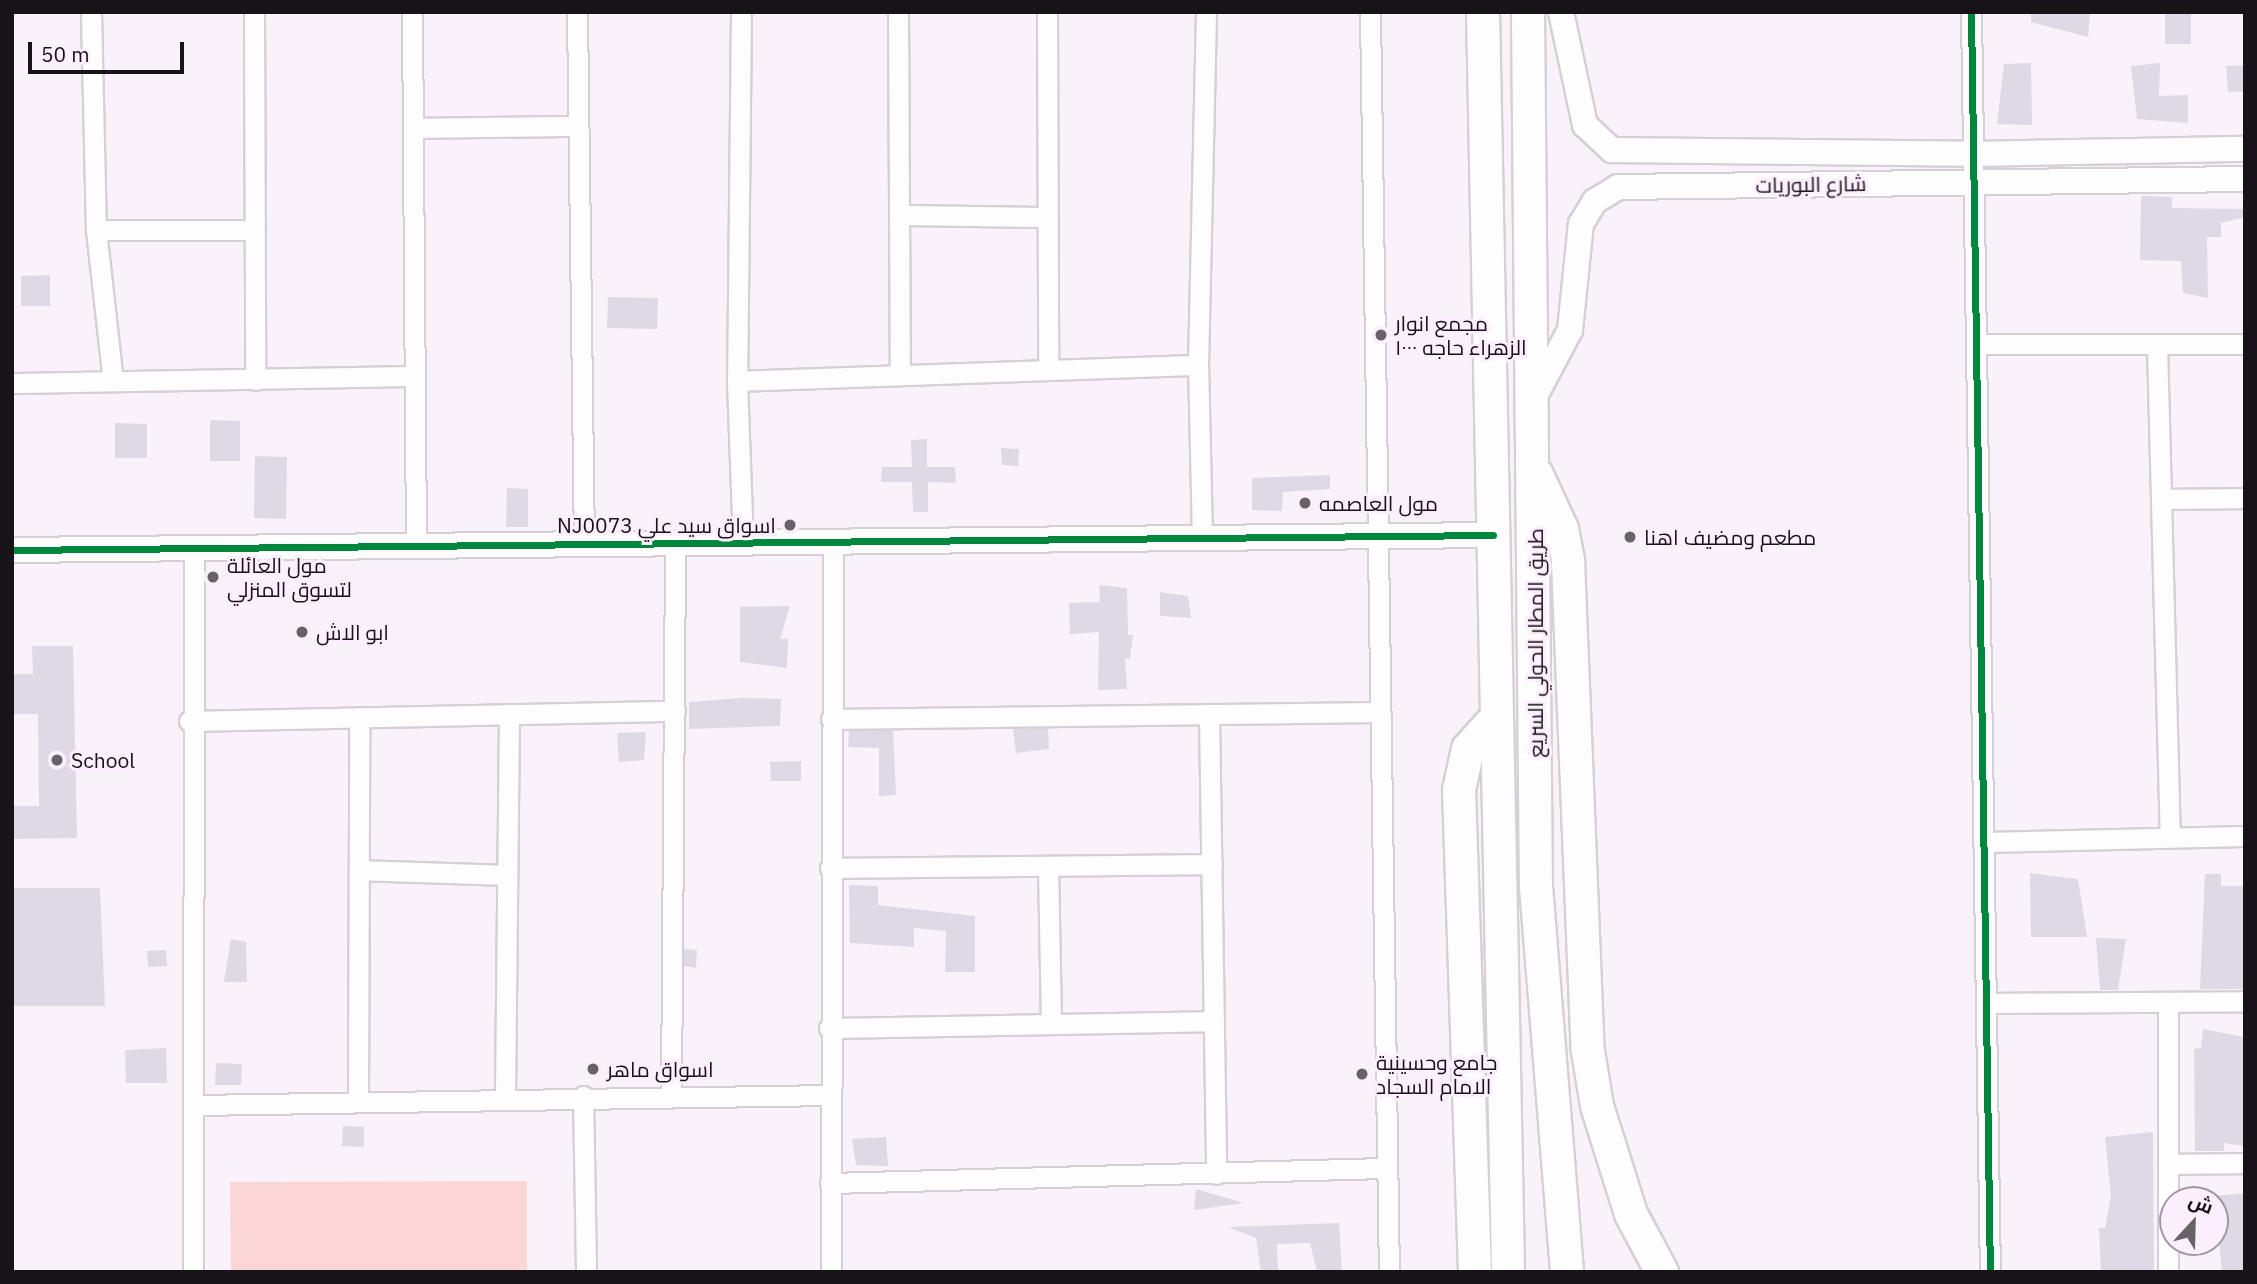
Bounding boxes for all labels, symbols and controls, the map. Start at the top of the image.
scale bar [32,28,187,72]
text: 50 m [41,40,90,68]
street label: شارع البوريات [1755,170,1867,198]
place label: مجمع انوار الزهراء حاجه ١٠٠٠ [1395,310,1527,360]
marker: مجمع انوار الزهراء حاجه ١٠٠٠ [1373,327,1389,343]
place label: مول العاصمه [1319,490,1438,516]
marker: مول العاصمه [1297,495,1313,511]
place label: NJ0073 اسواق سيد علي [557,512,776,538]
marker: NJ0073 اسواق سيد علي [782,517,798,533]
place label: مطعم ومضيف اهنا [1644,524,1816,550]
street label: طريق المطار الحولي السريع [1522,528,1548,758]
marker: مطعم ومضيف اهنا [1622,529,1638,545]
place label: مول العائلة لتسوق المنزلي [227,552,352,602]
marker: مول العائلة لتسوق المنزلي [205,569,221,585]
place label: ابو الاش [316,619,389,645]
marker: ابو الاش [294,624,310,640]
place label: School [71,747,135,773]
marker: School [49,752,65,768]
place label: جامع وحسينية الامام السجاد [1376,1049,1497,1099]
place label: اسواق ماهر [607,1056,714,1082]
marker: اسواق ماهر [585,1061,601,1077]
marker: جامع وحسينية الامام السجاد [1354,1066,1370,1082]
north arrow [2159,1186,2229,1256]
text: ش [2185,1188,2217,1219]

